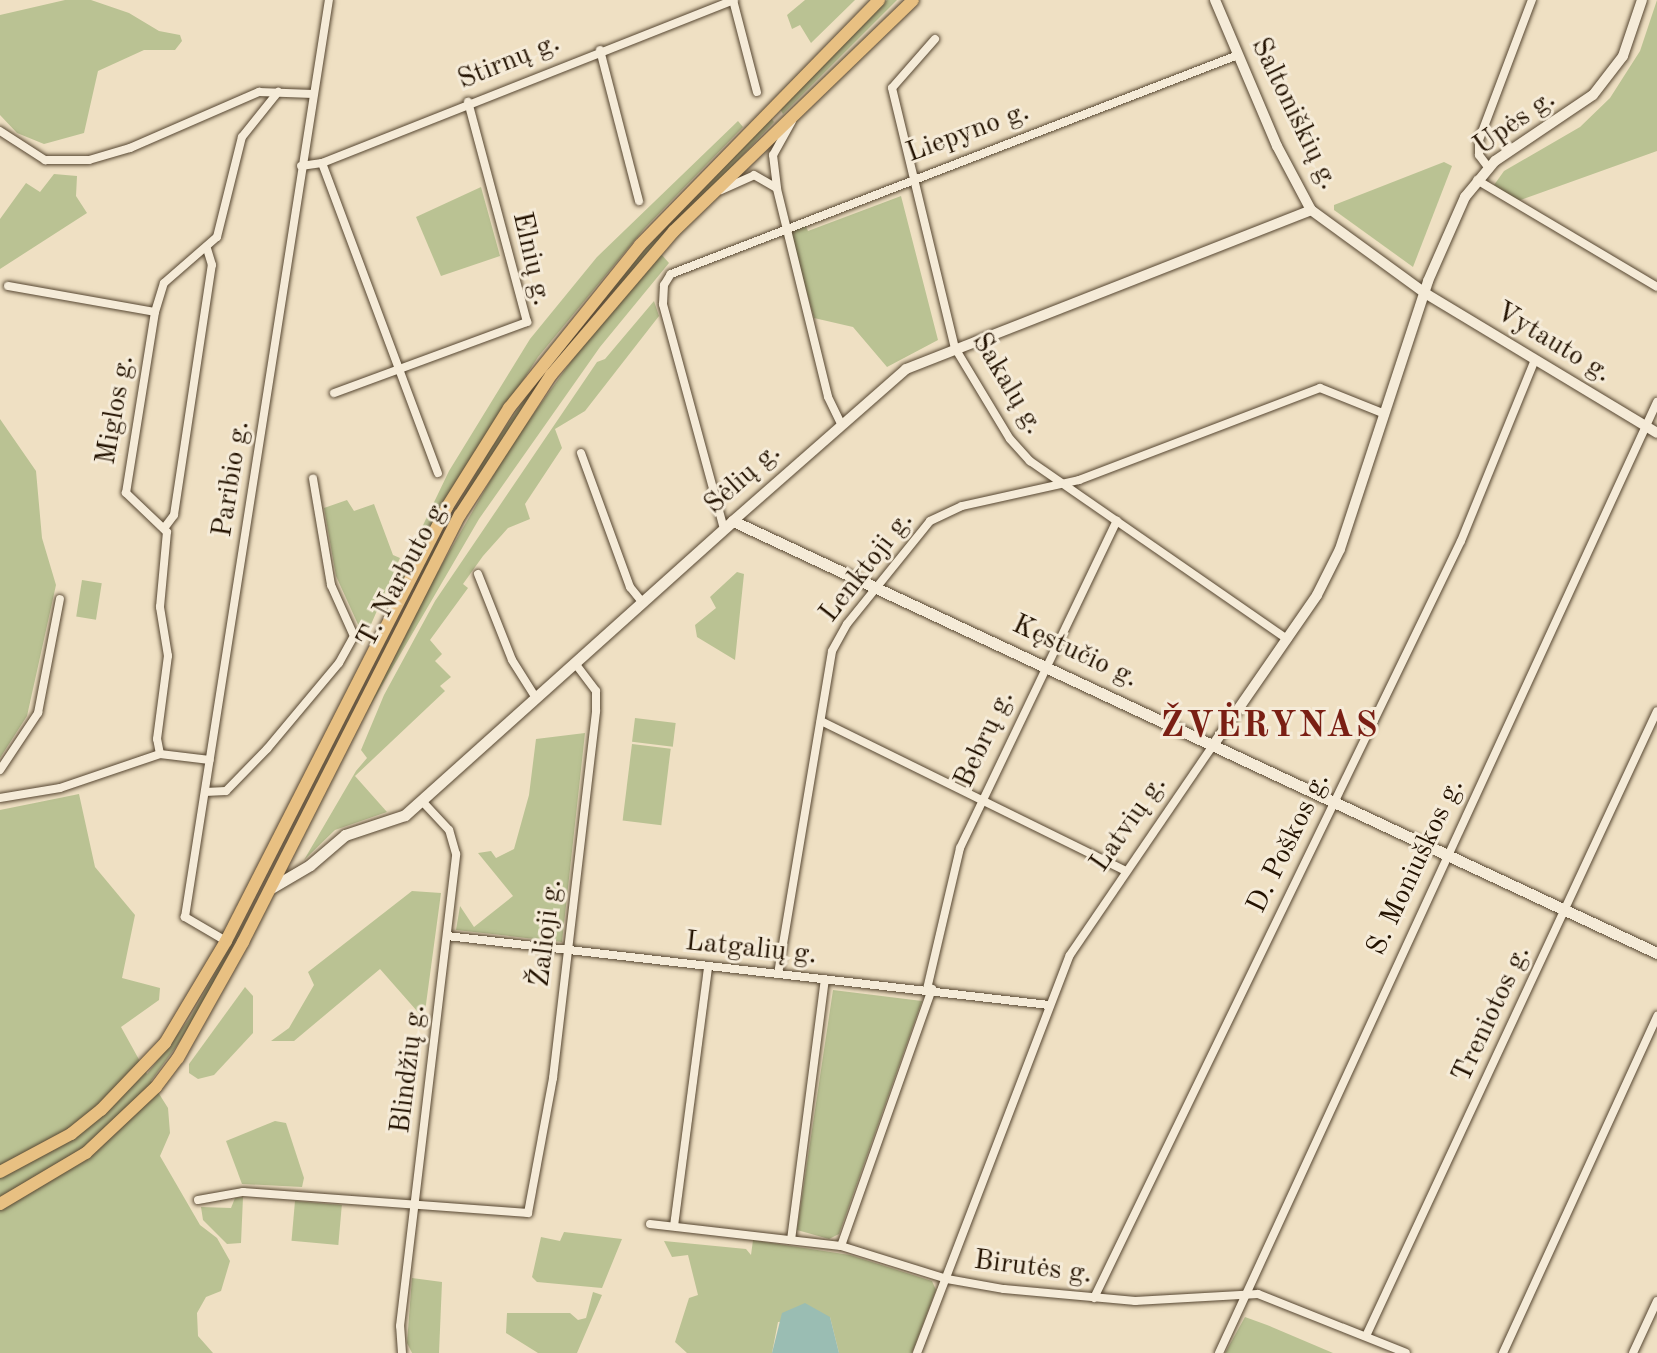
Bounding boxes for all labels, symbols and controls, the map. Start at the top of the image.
street label: Stirnų g. [453,26,565,98]
street label: Saltoniškių g. [1243,32,1345,196]
street label: Upės g. [1468,83,1562,163]
street label: Liepyno g. [902,95,1034,171]
street label: Elnių g. [504,209,558,309]
street label: Vytauto g. [1489,295,1617,391]
street label: Sakalų g. [964,327,1050,441]
street label: Miglos g. [90,353,142,467]
street label: Paribio g. [206,418,258,540]
street label: Sėlių g. [698,436,788,522]
street label: T. Narbuto g. [351,492,457,654]
street label: Lenktoji g. [813,505,921,629]
street label: Kęstučio g. [1007,608,1143,696]
street label: Bebrų g. [948,685,1022,793]
district label: ŽVĖRYNAS [1160,706,1380,750]
street label: D. Poškos g. [1240,767,1338,919]
street label: Latvių g. [1084,769,1174,879]
street label: S. Moniuškos g. [1360,773,1472,961]
street label: Žalioji g. [524,877,570,989]
street label: Latgalių g. [683,925,819,973]
street label: Treniotos g. [1446,940,1538,1088]
street label: Blindžių g. [384,1003,434,1135]
street label: Birutės g. [972,1244,1094,1292]

